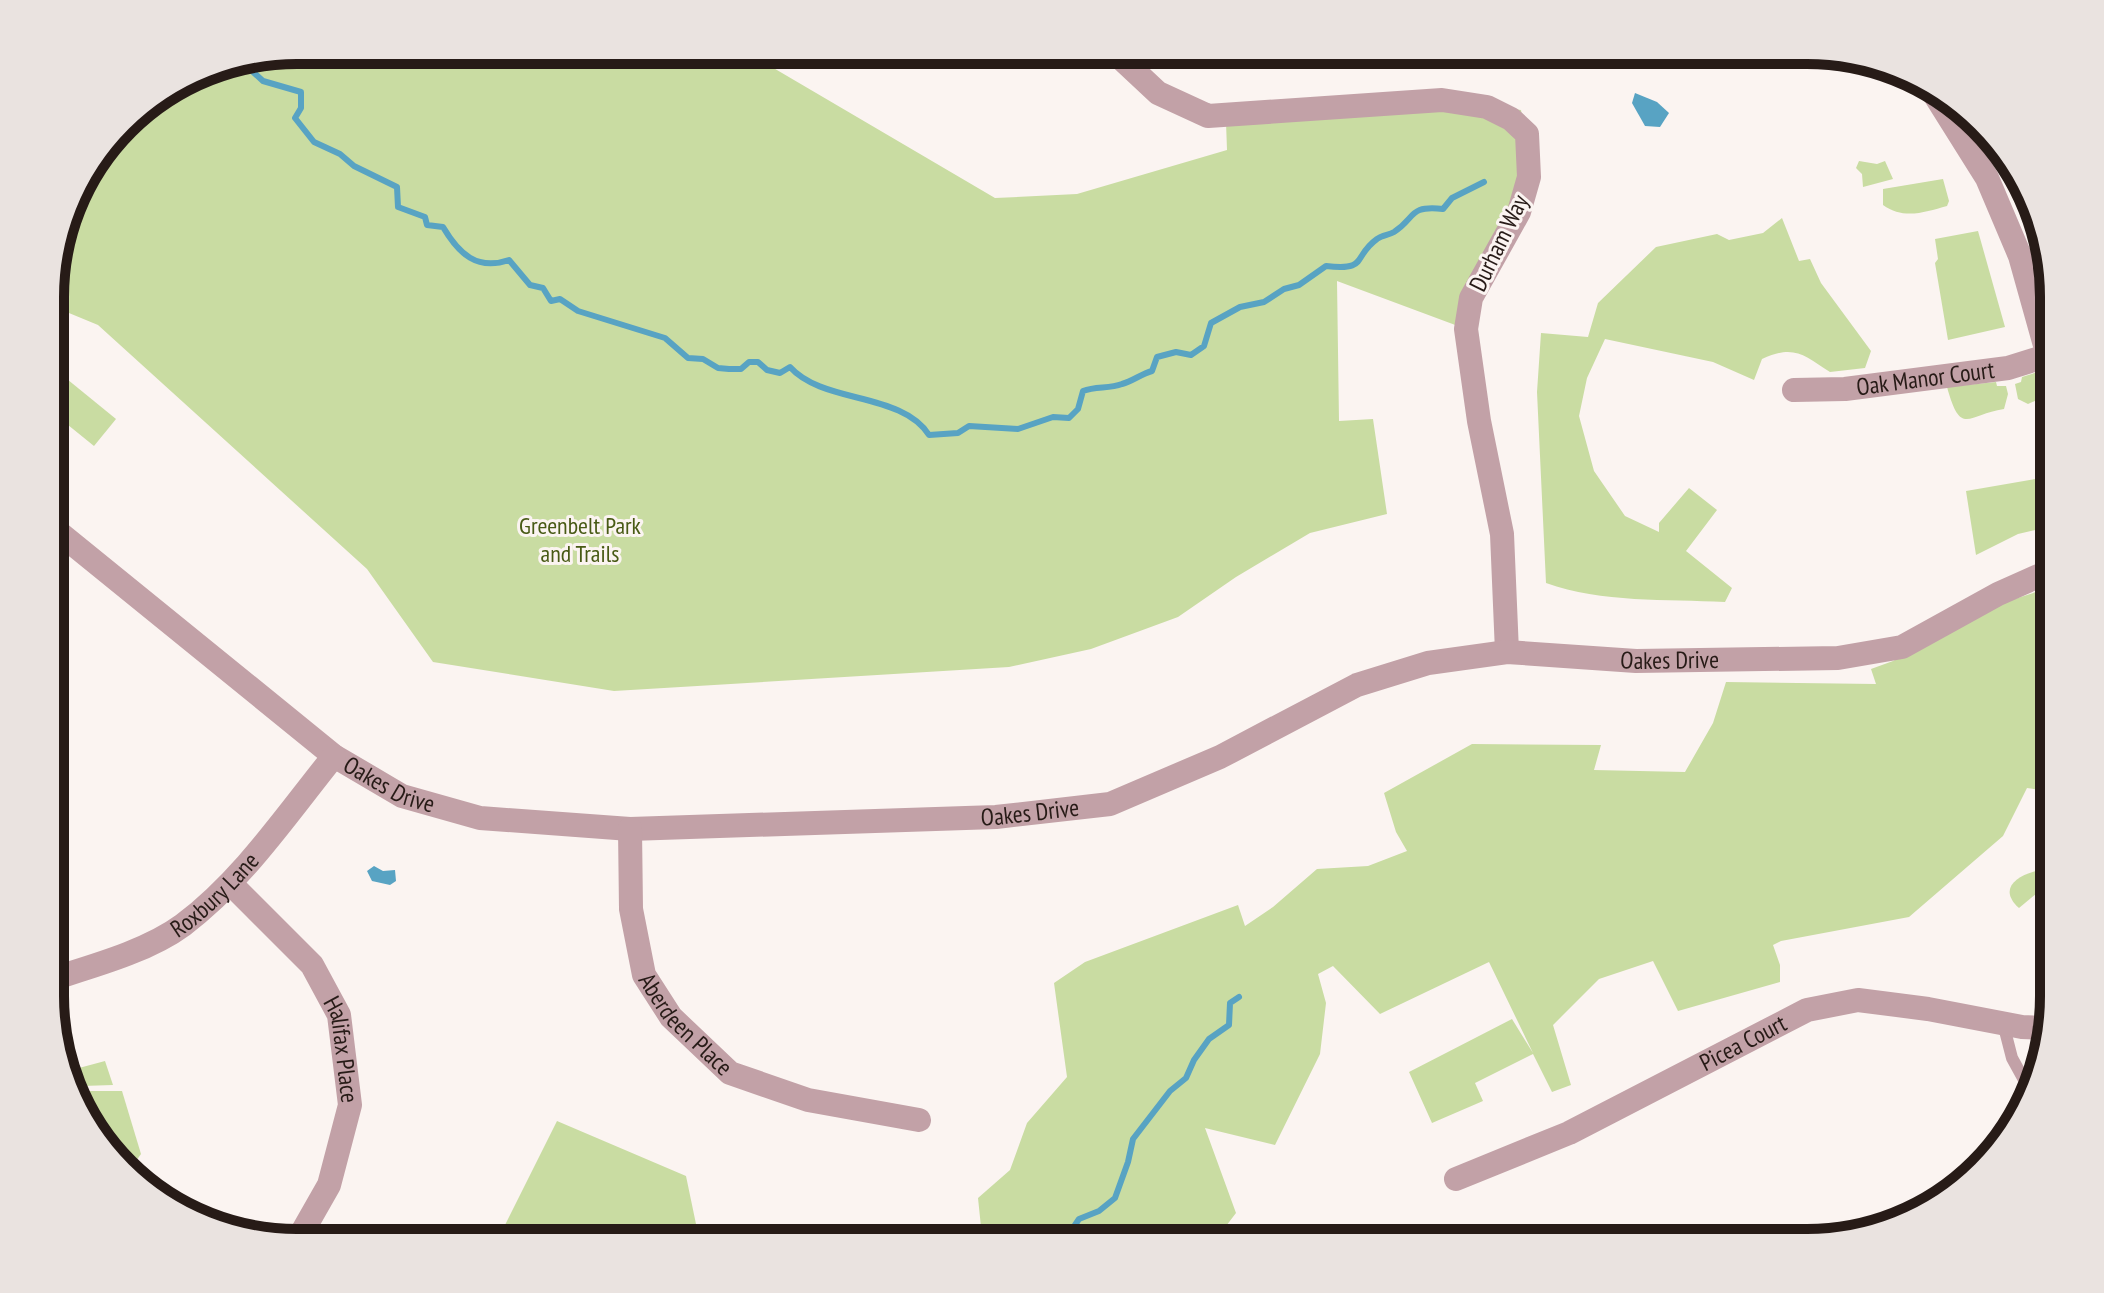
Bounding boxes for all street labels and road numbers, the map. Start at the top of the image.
street label: Durham Way [1462,189,1535,296]
street label: Oak Manor Court [1854,354,1997,402]
street label: Oakes Drive [1619,644,1719,676]
street label: Oakes Drive [338,749,438,819]
street label: Oakes Drive [980,792,1081,832]
street label: Roxbury Lane [164,846,266,944]
street label: Aberdeen Place [632,967,739,1082]
street label: Halifax Place [317,991,366,1105]
street label: Picea Court [1694,1007,1792,1078]

